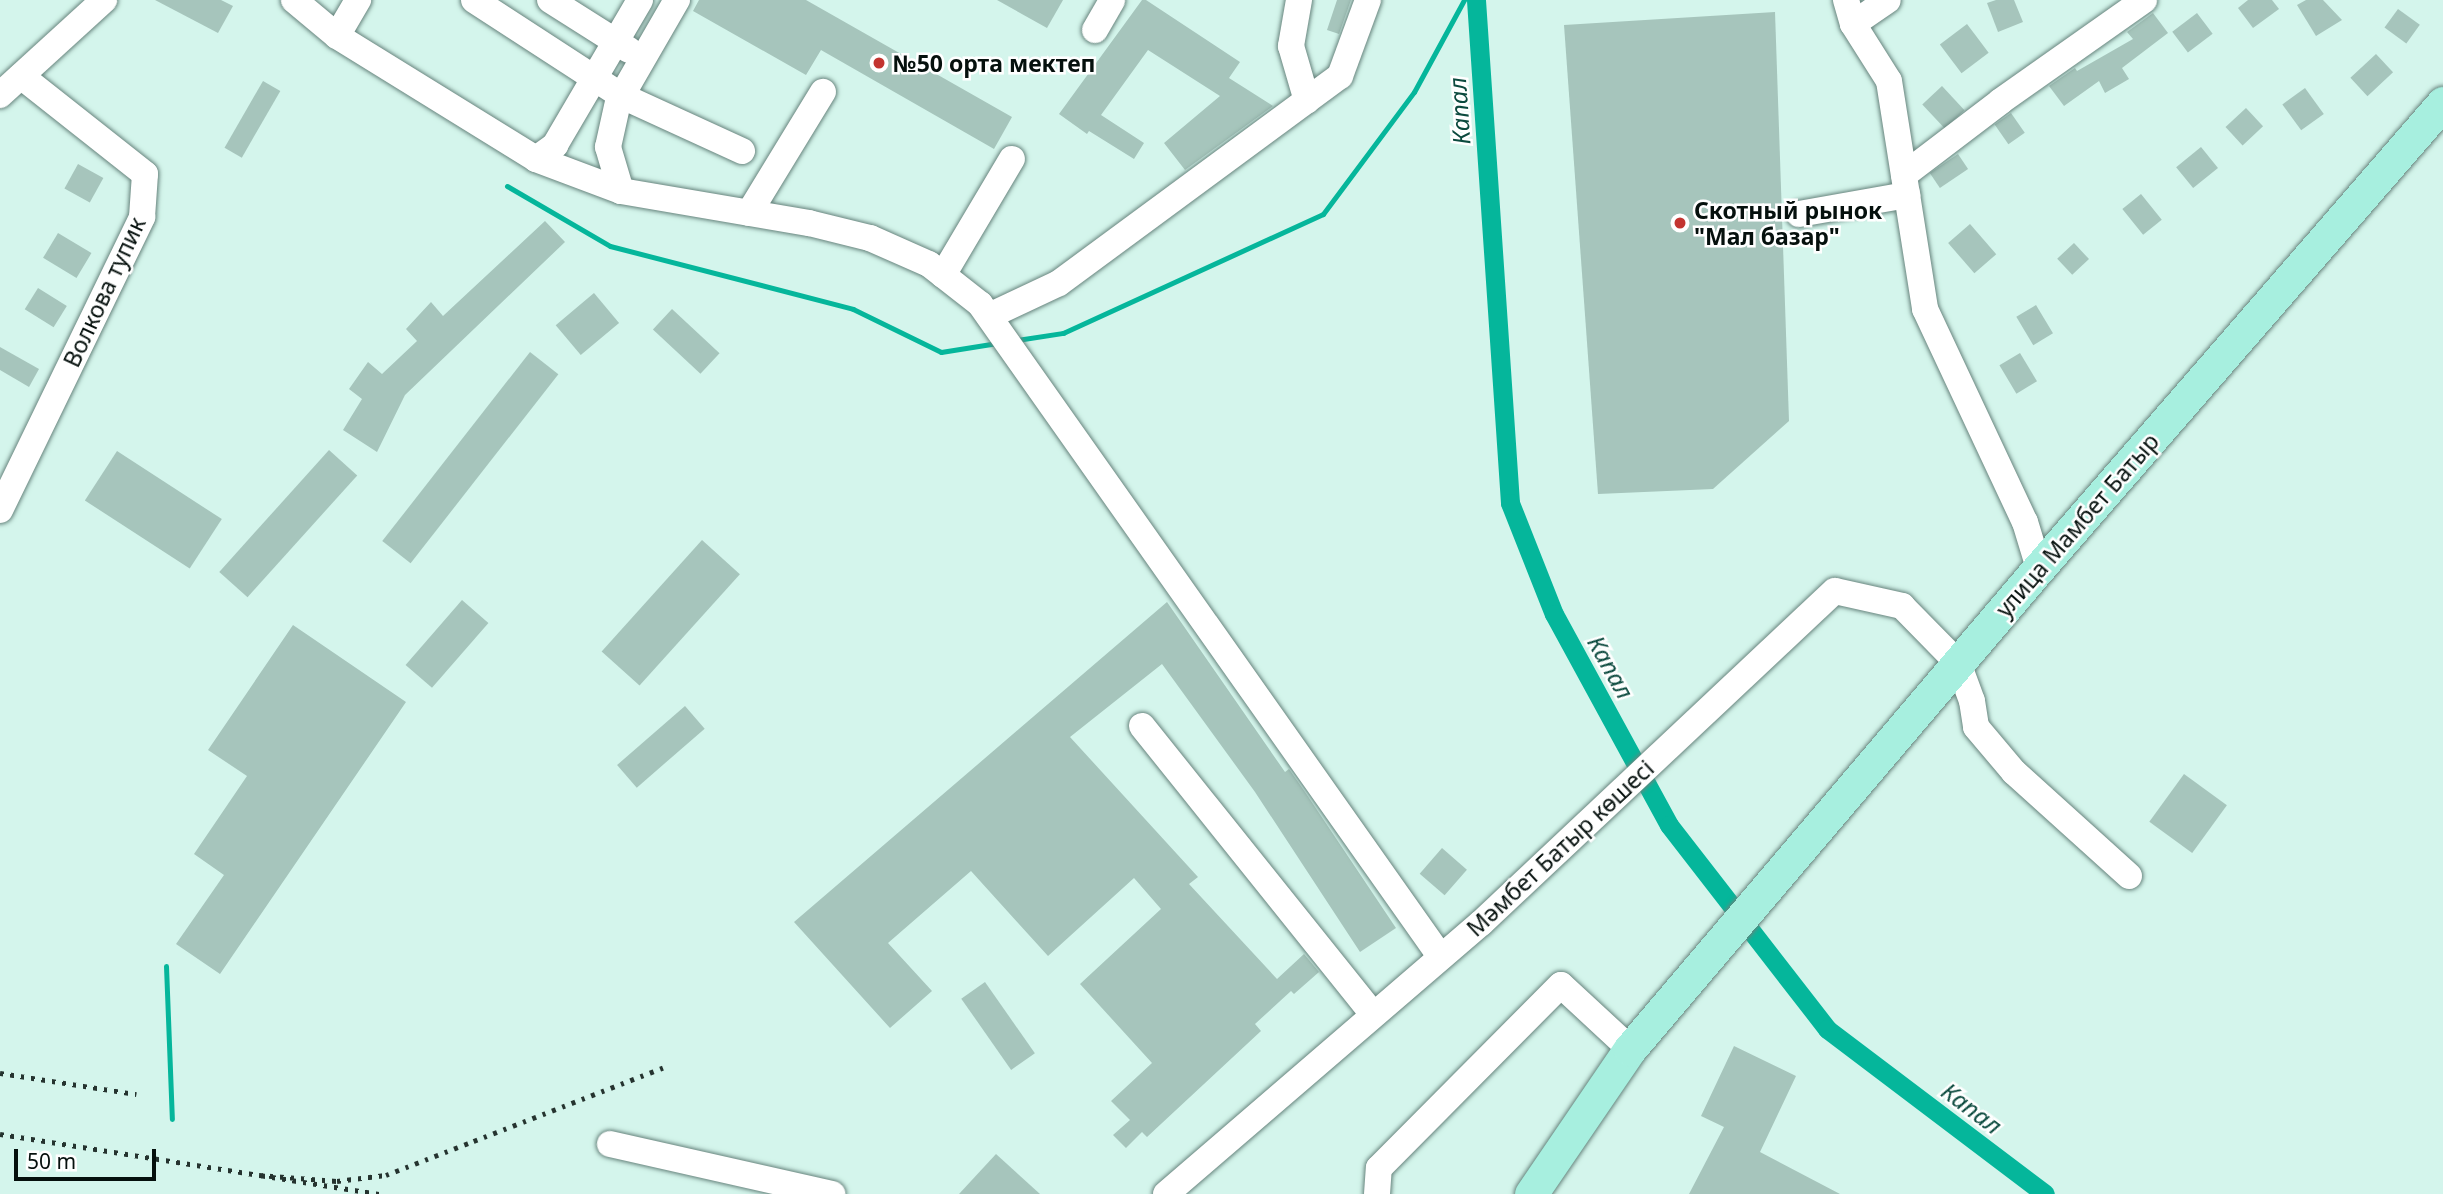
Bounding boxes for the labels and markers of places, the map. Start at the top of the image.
place label: №50 орта мектеп [893,49,1096,77]
marker: №50 орта мектеп [871,55,887,71]
place label: Скотный рынок "Мал базар" [1694,196,1882,250]
marker: Скотный рынок "Мал базар" [1672,215,1688,231]

